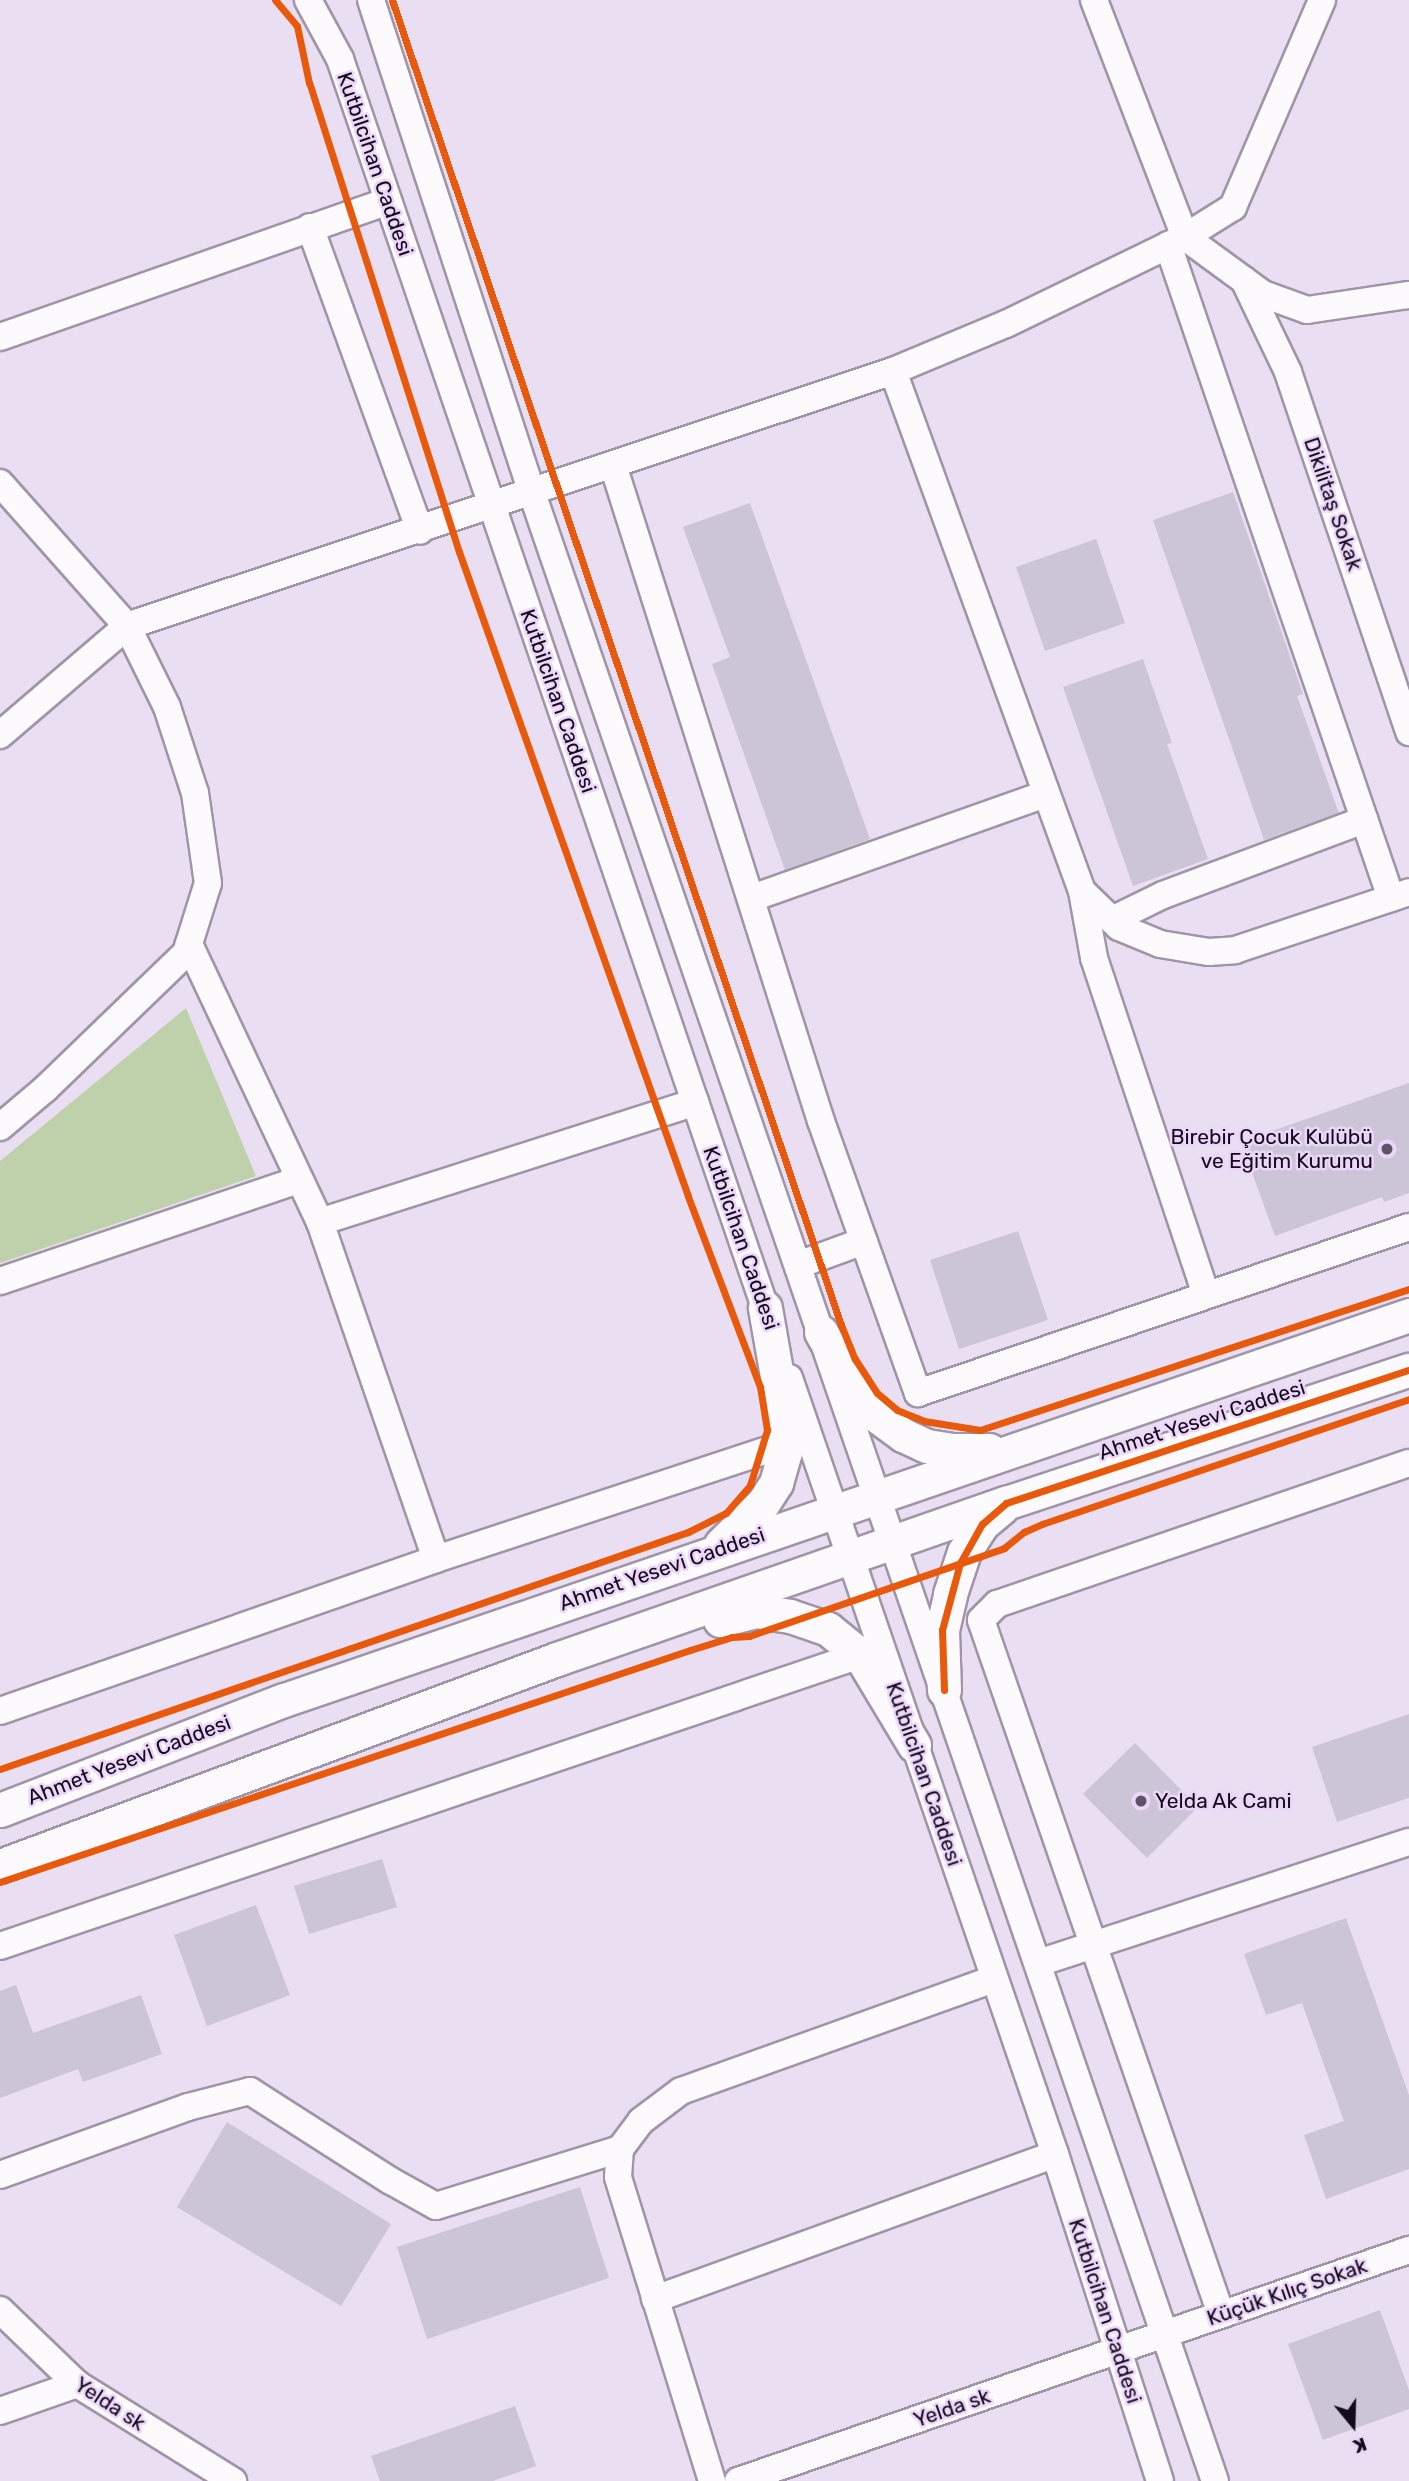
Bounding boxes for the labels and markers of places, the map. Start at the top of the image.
place label: Birebir Çocuk Kulübü ve Eğitim Kurumu [1170,1124,1373,1174]
marker: Birebir Çocuk Kulübü ve Eğitim Kurumu [1379,1141,1395,1157]
place label: Yelda Ak Cami [1155,1788,1292,1814]
marker: Yelda Ak Cami [1133,1793,1149,1809]

